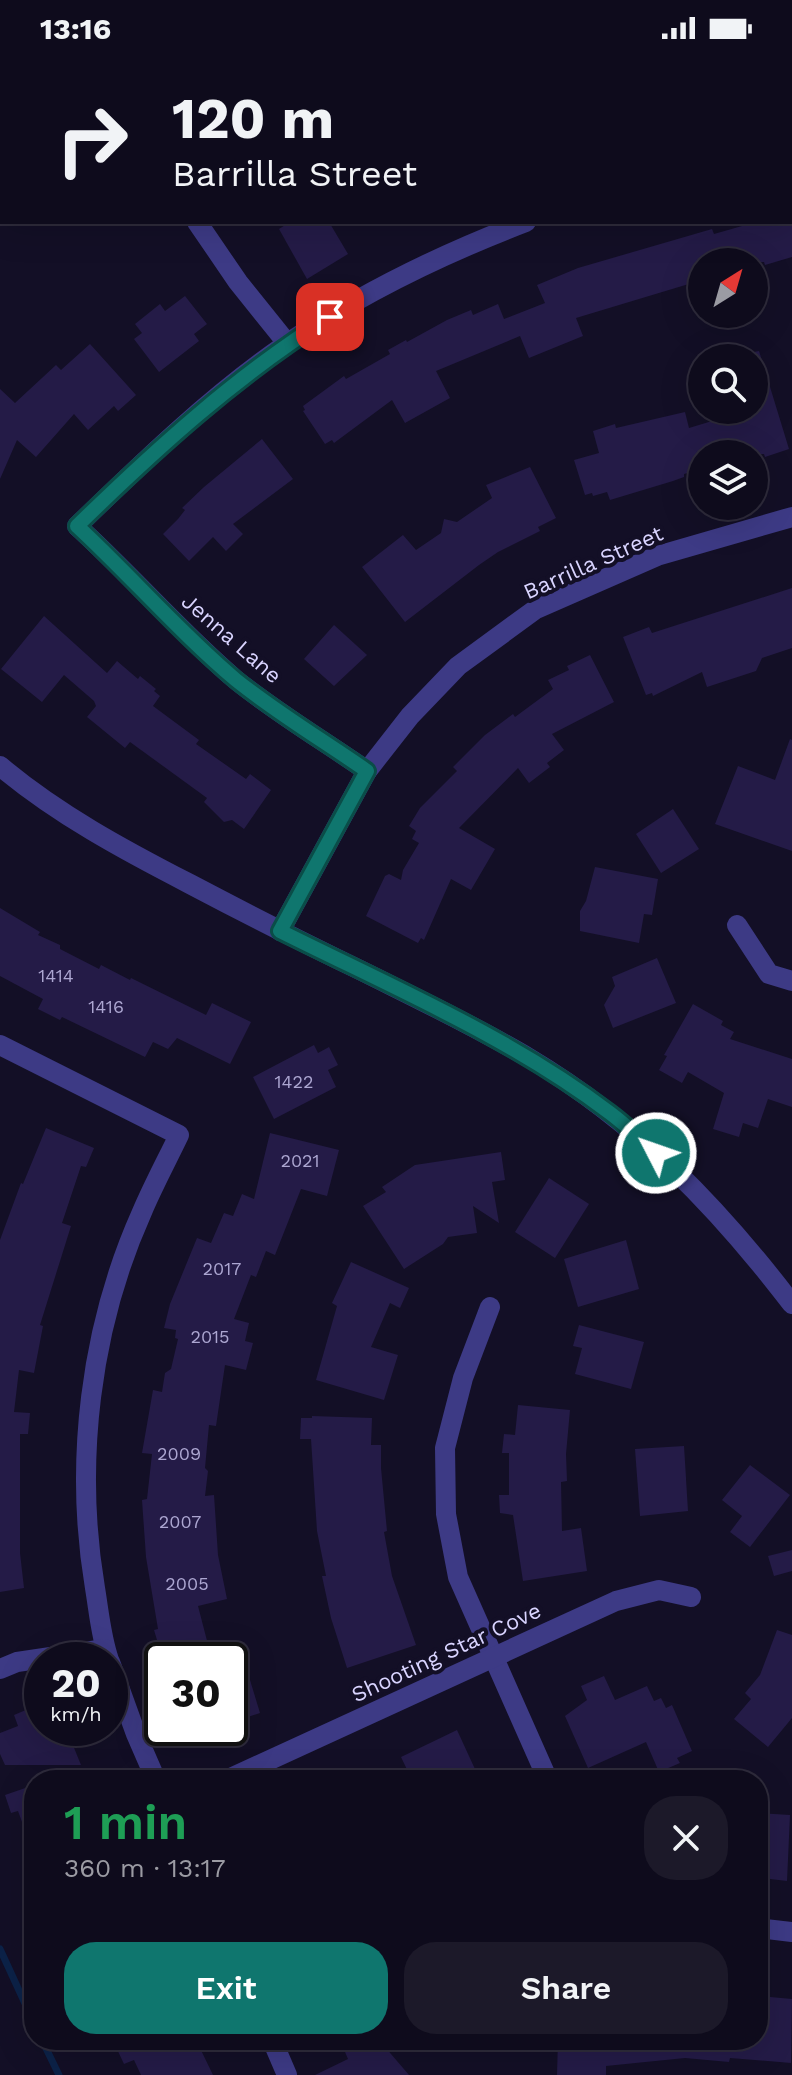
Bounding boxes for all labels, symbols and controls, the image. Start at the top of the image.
text: 13:16 [40,11,111,46]
text: 120 m [172,86,334,152]
icon: right [40,88,144,192]
text: Barrilla Street [172,153,417,195]
north arrow [688,248,768,328]
map controls [688,248,768,520]
pin [296,283,364,351]
icon: arrive [308,295,352,339]
button: search [688,344,768,424]
button: layers [688,440,768,520]
street label: Barrilla Street [520,521,667,604]
street label: Jenna Lane [177,588,287,688]
house number: 1414 [38,965,74,986]
house number: 1416 [88,996,124,1017]
house number: 1422 [274,1071,314,1092]
position arrow [614,1111,698,1195]
house number: 2021 [280,1150,320,1171]
house number: 2017 [203,1258,241,1279]
house number: 2015 [190,1326,230,1347]
house number: 2009 [157,1443,201,1464]
house number: 2007 [159,1511,201,1532]
house number: 2005 [165,1573,209,1594]
street label: Shooting Star Cove [348,1598,545,1707]
speed limit sign: 30 [144,1642,248,1746]
text: 20 [51,1660,101,1707]
text: km/h [50,1702,102,1726]
text: 1 min [64,1794,187,1851]
button: close [644,1796,728,1880]
text: 360 m · 13:17 [64,1853,226,1883]
button: Exit [64,1942,388,2034]
button: Share [404,1942,728,2034]

